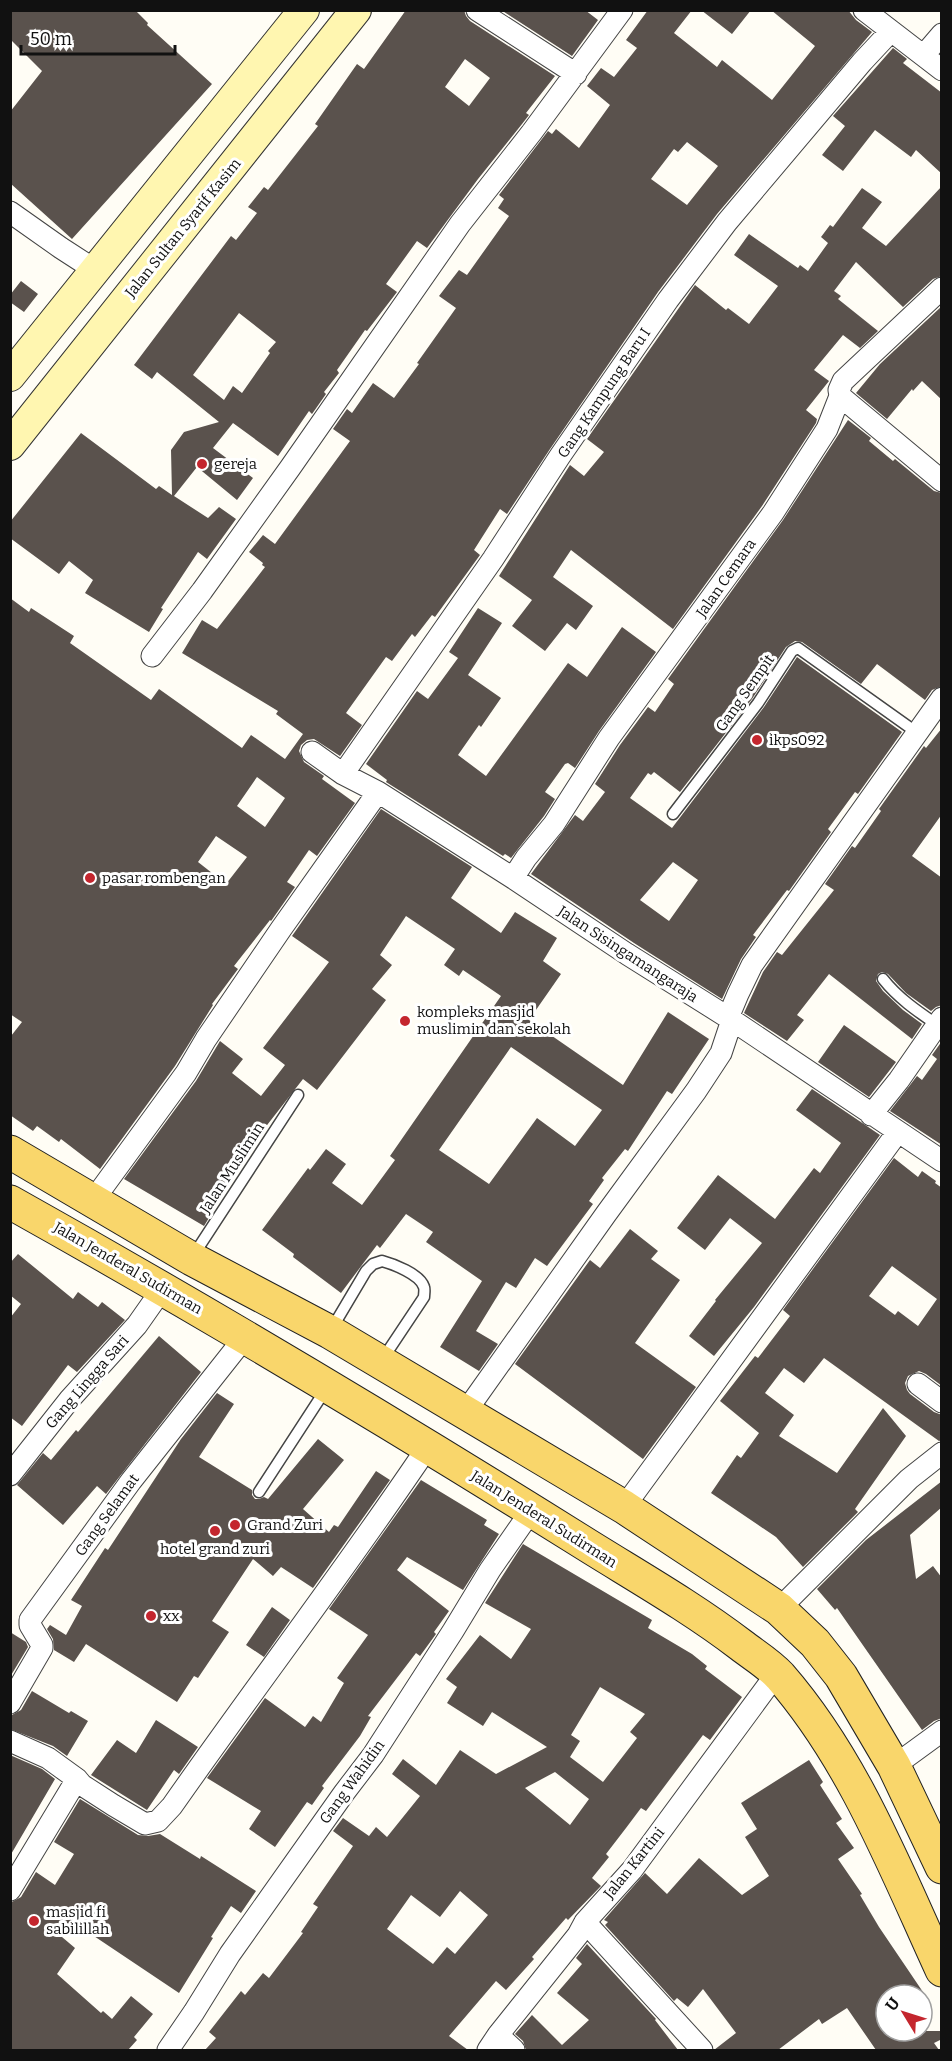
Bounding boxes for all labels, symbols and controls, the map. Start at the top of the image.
scale bar [21,18,176,56]
text: 50 m [30,28,72,50]
street label: Jalan Sultan Syarif Kasim [121,154,245,302]
street label: Gang Kampung Baru I [554,324,654,462]
place label: gereja [214,455,257,473]
marker: gereja [195,457,209,471]
street label: Jalan Cemara [692,535,760,622]
street label: Gang Sempit [712,650,779,735]
place label: ikps092 [769,731,824,749]
marker: ikps092 [750,733,764,747]
place label: pasar rombengan [102,869,226,887]
marker: pasar rombengan [83,871,97,885]
street label: Jalan Sisingamangaraja [554,901,701,1006]
place label: kompleks masjid muslimin dan sekolah [417,1003,572,1038]
marker: kompleks masjid muslimin dan sekolah [398,1014,412,1028]
street label: Jalan Muslimin [195,1119,268,1218]
street label: Jalan Jenderal Sudirman [50,1218,206,1318]
street label: Gang Lingga Sari [42,1331,133,1432]
street label: Jalan Jenderal Sudirman [467,1466,621,1572]
street label: Gang Selamat [71,1470,143,1560]
place label: Grand Zuri [247,1516,323,1534]
marker: Grand Zuri [228,1518,242,1532]
marker: hotel grand zuri [208,1524,222,1538]
place label: hotel grand zuri [160,1540,271,1558]
place label: xx [163,1607,180,1625]
marker: xx [144,1609,158,1623]
street label: Gang Wahidin [316,1736,389,1827]
street label: Jalan Kartini [599,1823,668,1903]
place label: masjid fi sabilillah [46,1903,110,1938]
marker: masjid fi sabilillah [27,1914,41,1928]
north arrow [874,1983,934,2043]
text: U [881,1993,904,2015]

